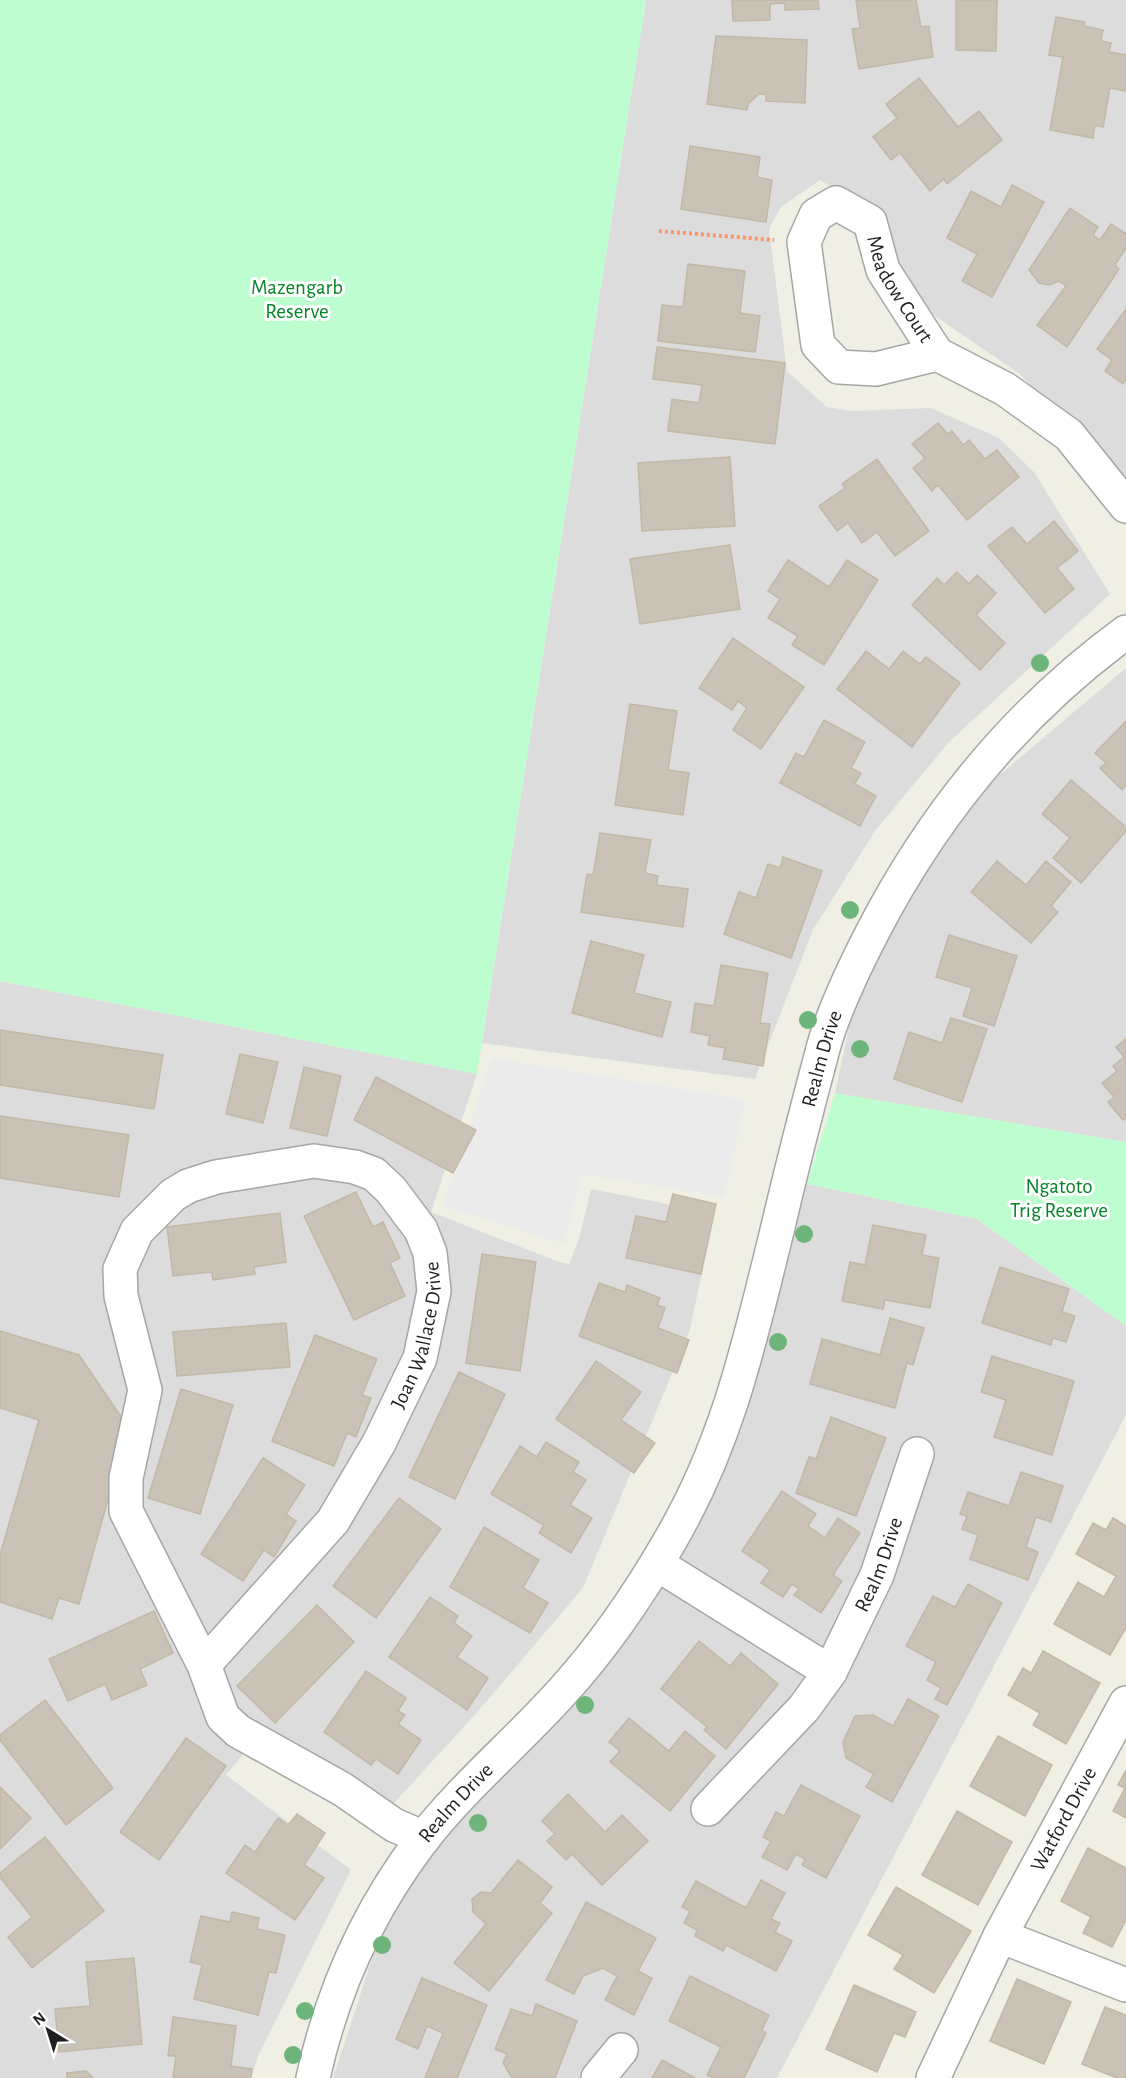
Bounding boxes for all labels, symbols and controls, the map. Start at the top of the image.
street label: Meadow Court [863,233,937,347]
park label: Mazengarb Reserve [251,277,343,322]
street label: Realm Drive [798,1007,846,1109]
park label: Ngatoto Trig Reserve [1010,1176,1108,1221]
street label: Joan Wallace Drive [387,1260,445,1412]
street label: Realm Drive [851,1515,906,1615]
street label: Realm Drive [414,1759,497,1847]
street label: Watford Drive [1027,1764,1100,1875]
north arrow [18,2000,78,2060]
text: N [30,2009,49,2029]

